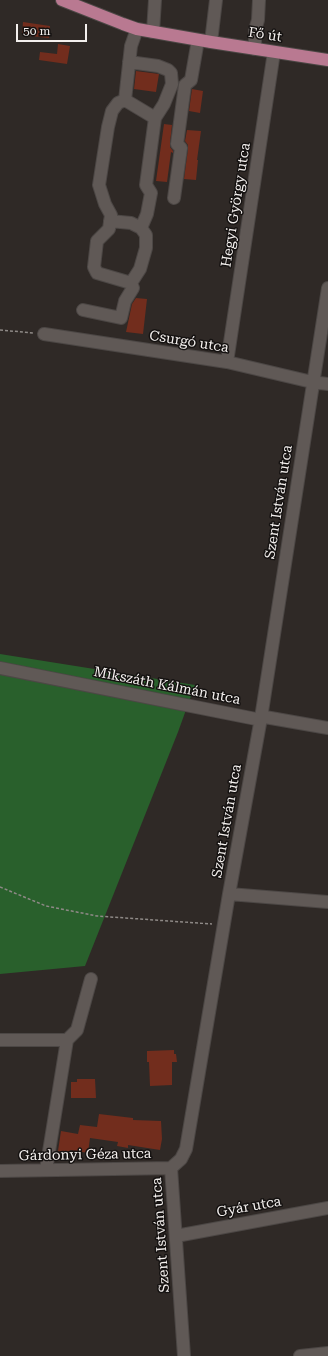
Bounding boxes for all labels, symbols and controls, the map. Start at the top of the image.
scale bar [18,16,89,42]
text: 50 m [23,24,50,38]
street label: Fő út [247,24,283,46]
street label: Hegyi György utca [218,142,254,268]
street label: Csurgó utca [148,327,230,357]
street label: Szent István utca [262,444,296,560]
street label: Mikszáth Kálmán utca [92,664,242,708]
street label: Szent István utca [209,763,245,879]
street label: Gárdonyi Géza utca [18,1145,152,1165]
street label: Szent István utca [149,1177,173,1293]
street label: Gyár utca [215,1193,283,1221]

